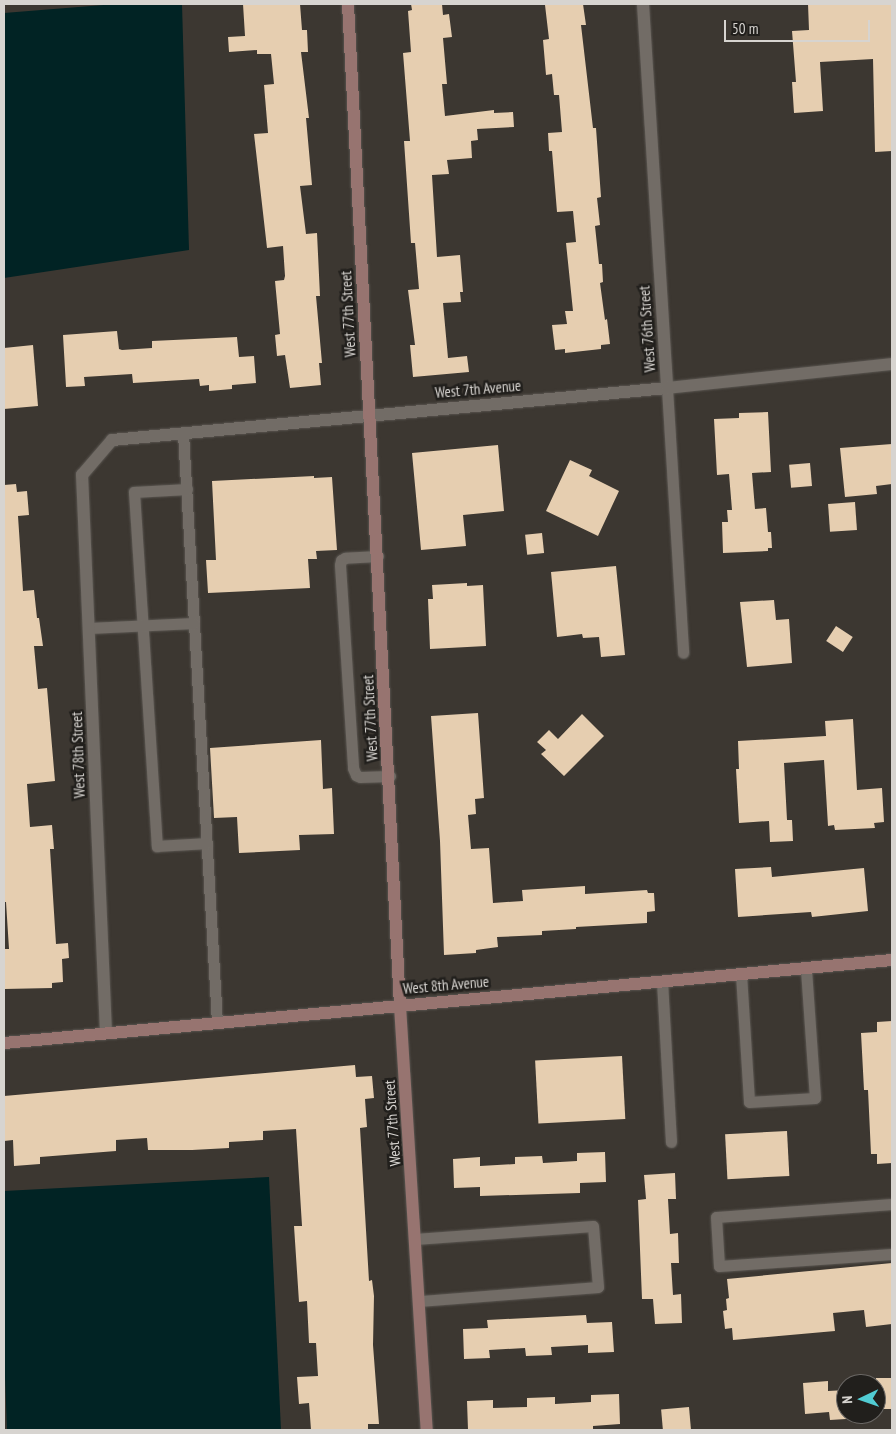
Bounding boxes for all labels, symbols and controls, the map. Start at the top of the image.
scale bar [726,10,872,42]
text: 50 m [732,19,758,38]
street label: West 77th Street [337,270,359,358]
street label: West 76th Street [635,285,659,373]
street label: West 7th Avenue [434,376,522,402]
street label: West 77th Street [359,674,381,762]
street label: West 78th Street [67,711,89,799]
street label: West 8th Avenue [402,972,490,998]
street label: West 77th Street [380,1079,404,1167]
north arrow [836,1374,886,1424]
text: N [838,1395,856,1404]

